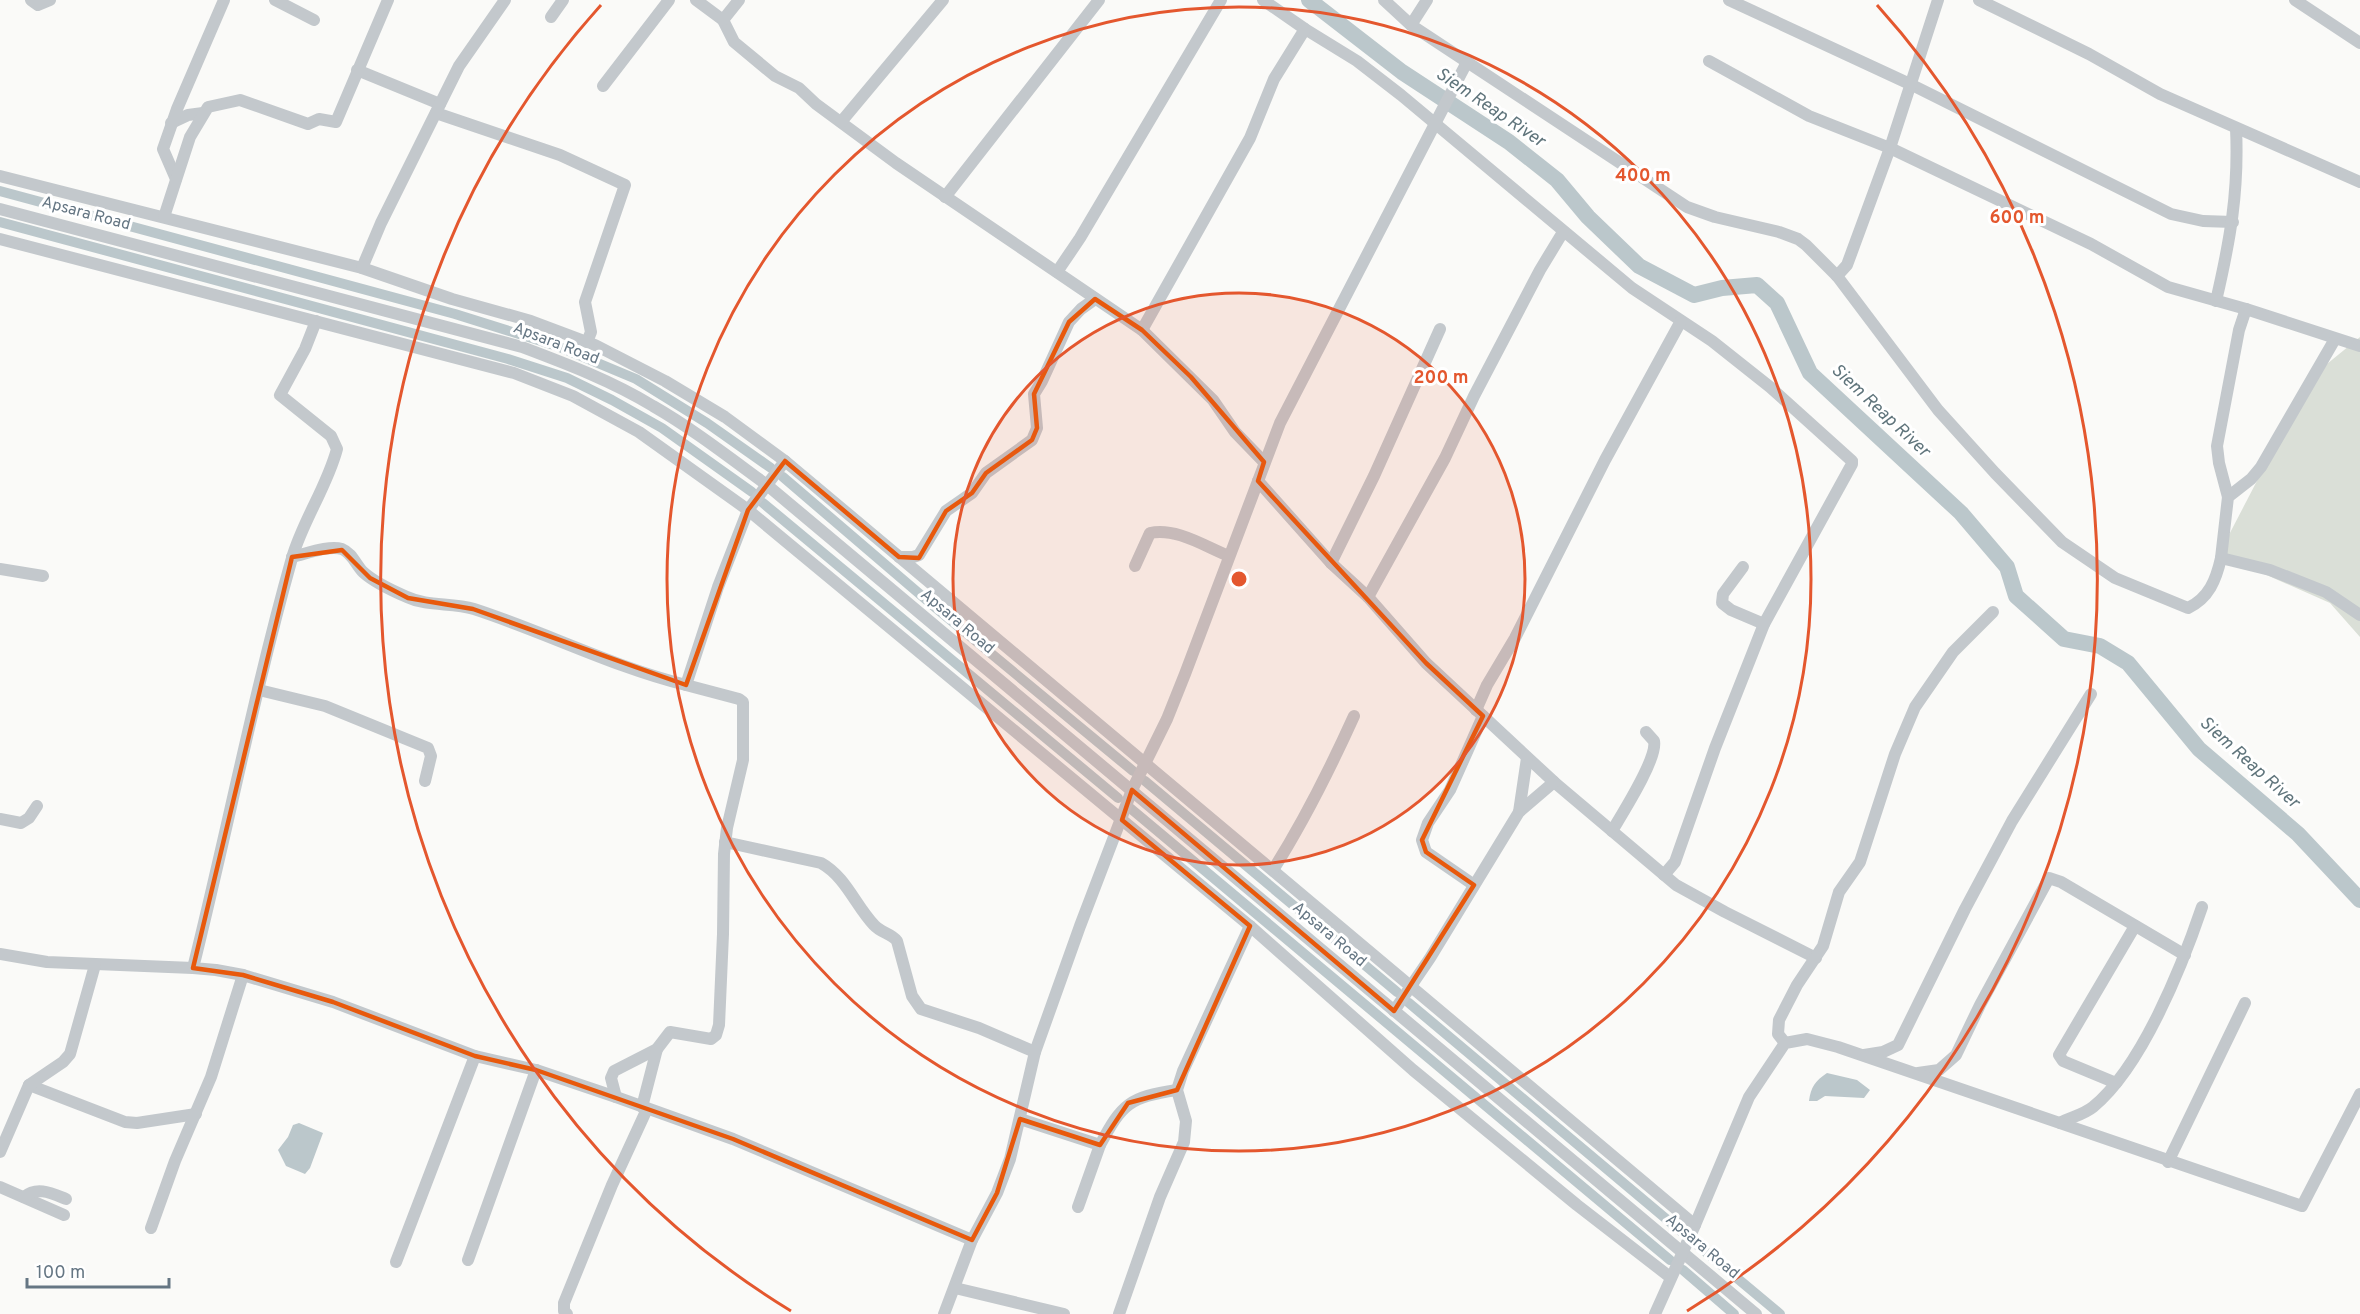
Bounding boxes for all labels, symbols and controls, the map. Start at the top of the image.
water label: Siem Reap River [1431,63,1551,154]
text: 400 m [1615,165,1671,188]
street label: Apsara Road [40,193,132,235]
text: 600 m [1989,207,2045,230]
street label: Apsara Road [510,318,602,370]
water label: Siem Reap River [1826,359,1936,464]
text: 200 m [1413,367,1469,390]
centre of rings [1229,569,1249,589]
street label: Apsara Road [916,585,998,659]
water label: Siem Reap River [2194,712,2306,816]
street label: Apsara Road [1288,898,1370,972]
street label: Apsara Road [1661,1210,1743,1284]
scale bar [27,1251,170,1289]
text: 100 m [36,1262,85,1285]

